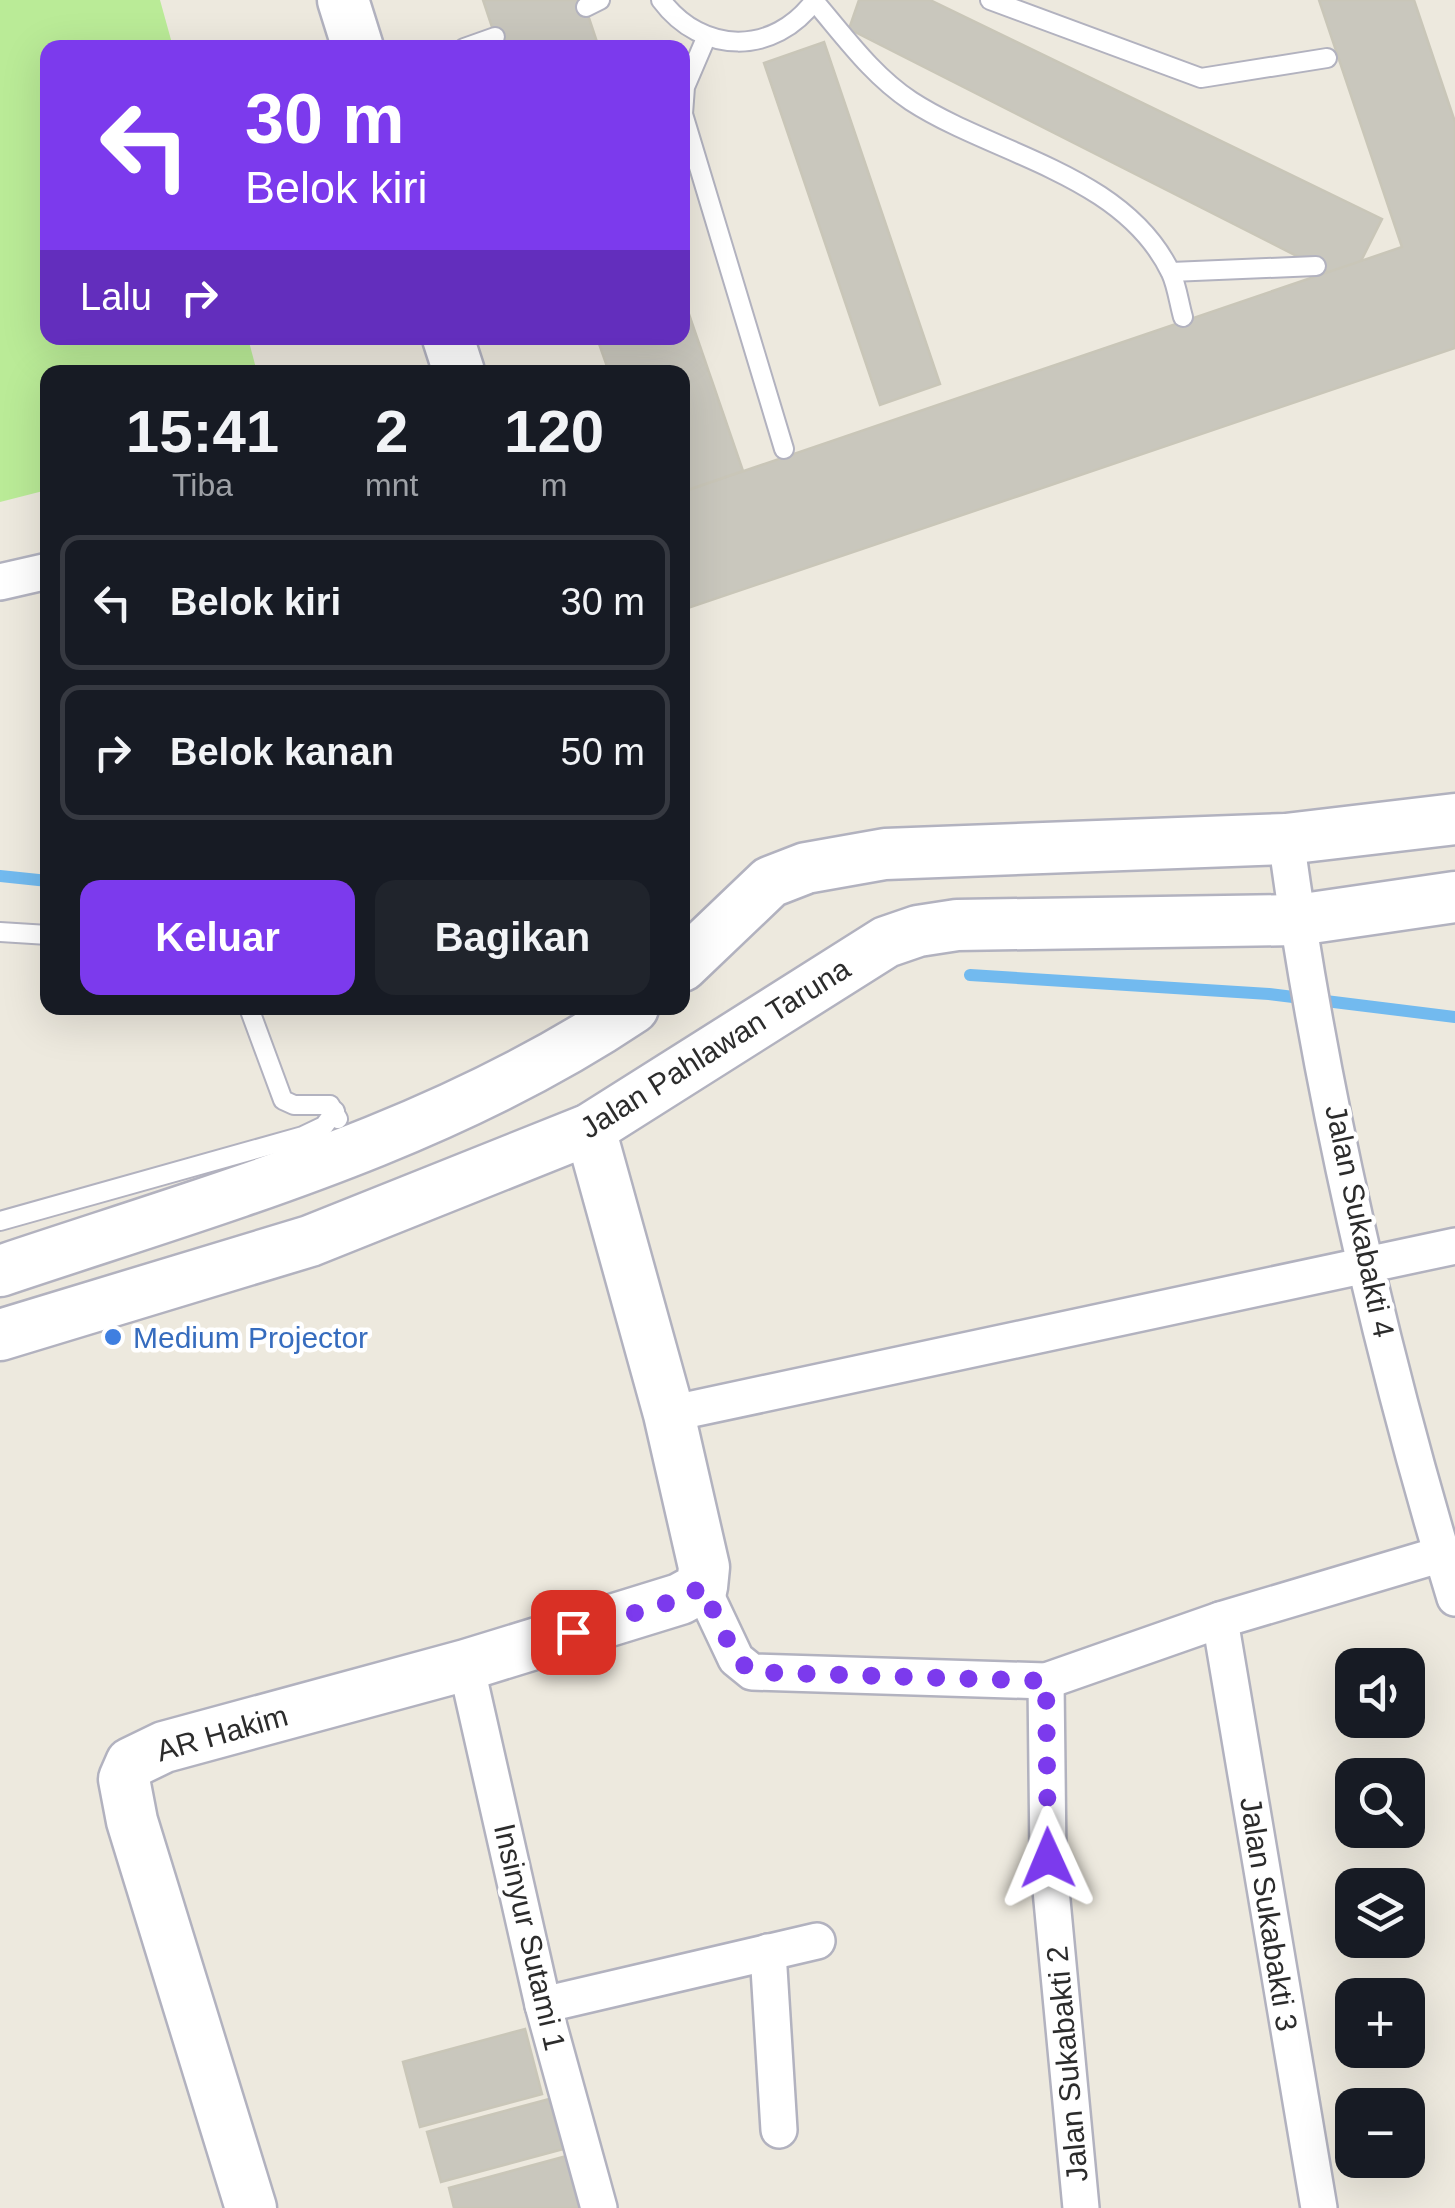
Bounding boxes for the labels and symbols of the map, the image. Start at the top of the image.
street label: Jalan Pahlawan Taruna [574,951,856,1144]
street label: Jalan Sukabakti 4 [1319,1102,1401,1340]
place label: Medium Projector [133,1321,368,1354]
marker: Medium Projector [102,1326,124,1348]
pin [531,1590,616,1675]
street label: AR Hakim [153,1699,291,1767]
street label: Jalan Sukabakti 3 [1234,1794,1304,2034]
position arrow [996,1806,1100,1910]
street label: Insinyur Sutami 1 [488,1820,572,2054]
street label: Jalan Sukabakti 2 [1040,1945,1094,2183]

